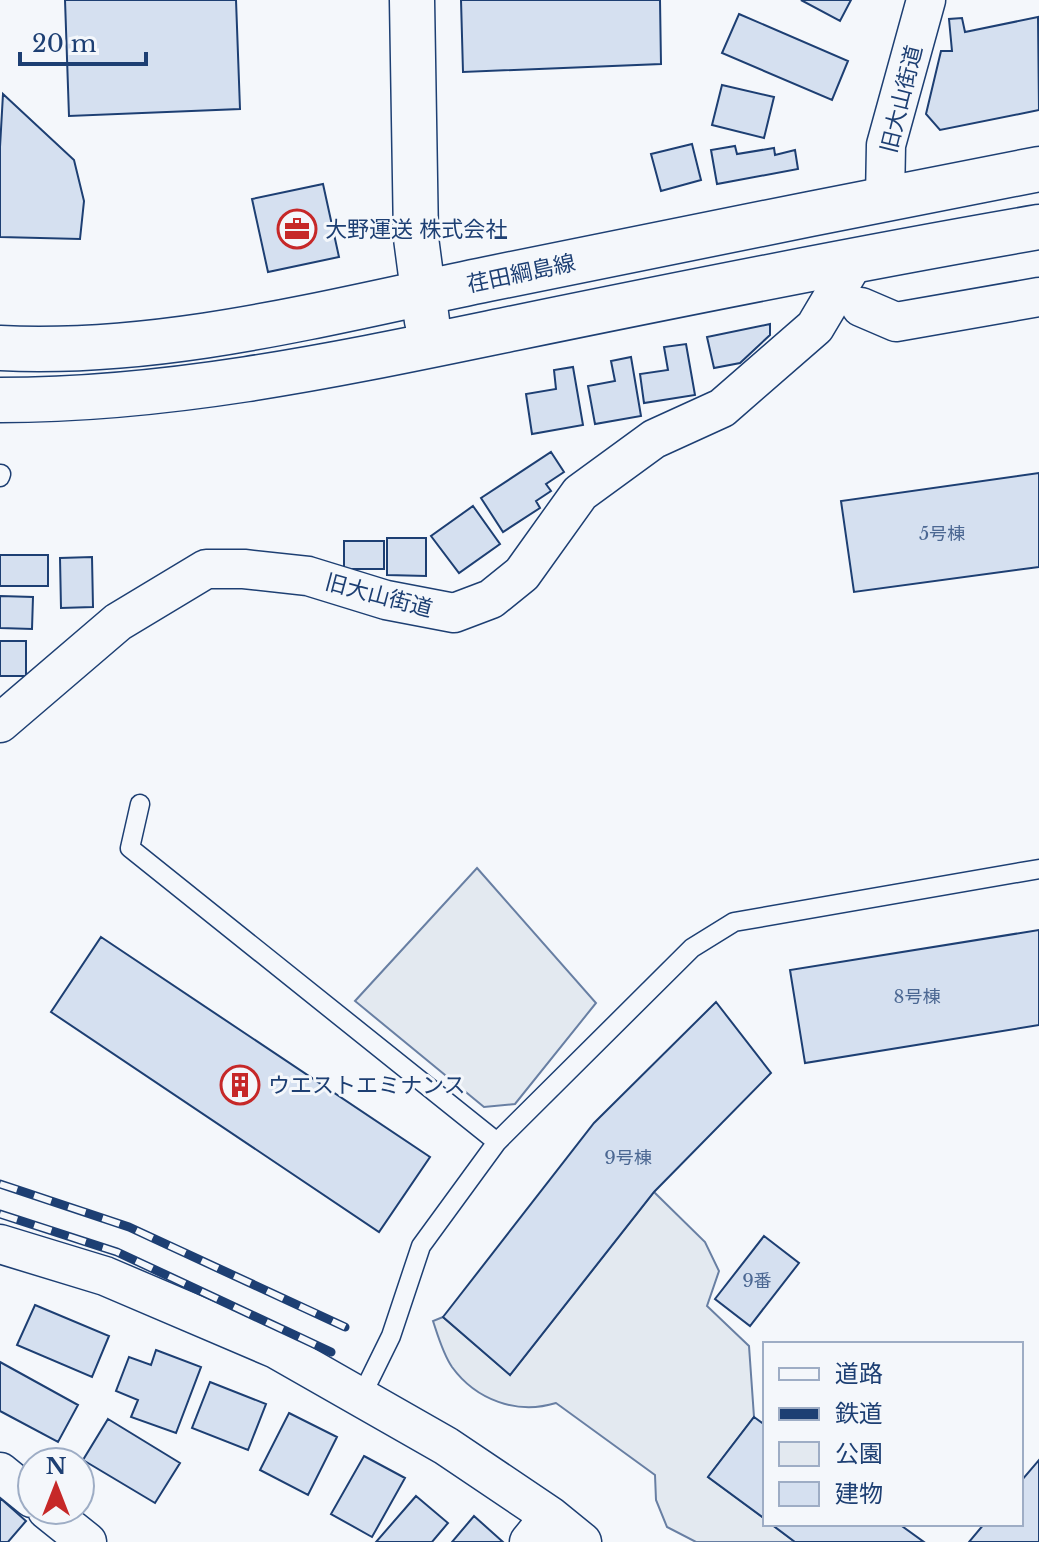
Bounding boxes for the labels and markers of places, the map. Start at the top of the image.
office icon: 大野運送 株式会社 [276,208,318,250]
place label: 大野運送 株式会社 [325,216,507,243]
building icon: ウエストエミナンス [219,1064,261,1106]
place label: ウエストエミナンス [268,1072,466,1099]

